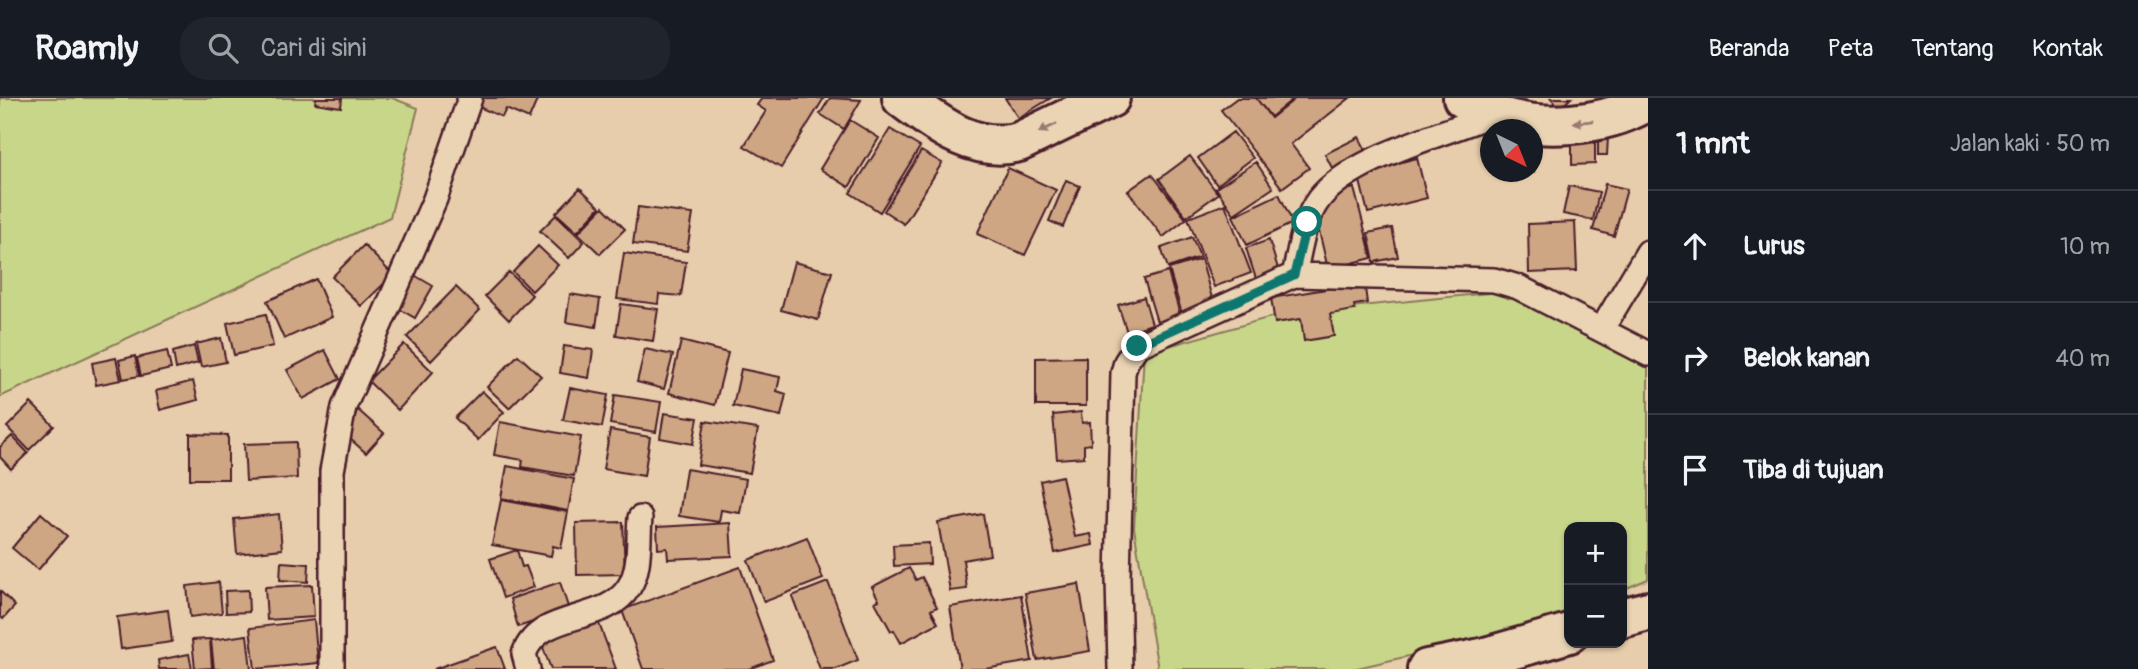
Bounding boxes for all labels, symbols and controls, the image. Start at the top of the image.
search box [180,17,670,80]
text: Roamly [35,28,138,69]
icon: search [204,29,242,67]
text: Cari di sini [260,32,366,64]
text: Beranda [1708,34,1789,63]
text: Peta [1827,34,1873,63]
text: Tentang [1911,34,1994,63]
text: Kontak [2032,34,2103,63]
one-way arrow [1572,116,1594,127]
north arrow [1480,119,1543,182]
one-way arrow [1038,122,1058,133]
text: 1 mnt [1676,125,1750,162]
text: Jalan kaki · 50 m [1950,129,2110,158]
route start [1291,206,1322,237]
icon: ahead [1676,227,1714,265]
text: Lurus [1743,230,1805,262]
text: 10 m [2060,232,2110,261]
route end [1121,330,1152,361]
icon: right [1676,339,1714,377]
text: Belok kanan [1743,342,1870,374]
text: 40 m [2056,344,2110,373]
icon: arrive [1676,451,1714,489]
text: Tiba di tujuan [1743,454,1884,486]
map controls [1564,522,1627,648]
button: + [1564,522,1627,585]
button: − [1564,585,1627,648]

